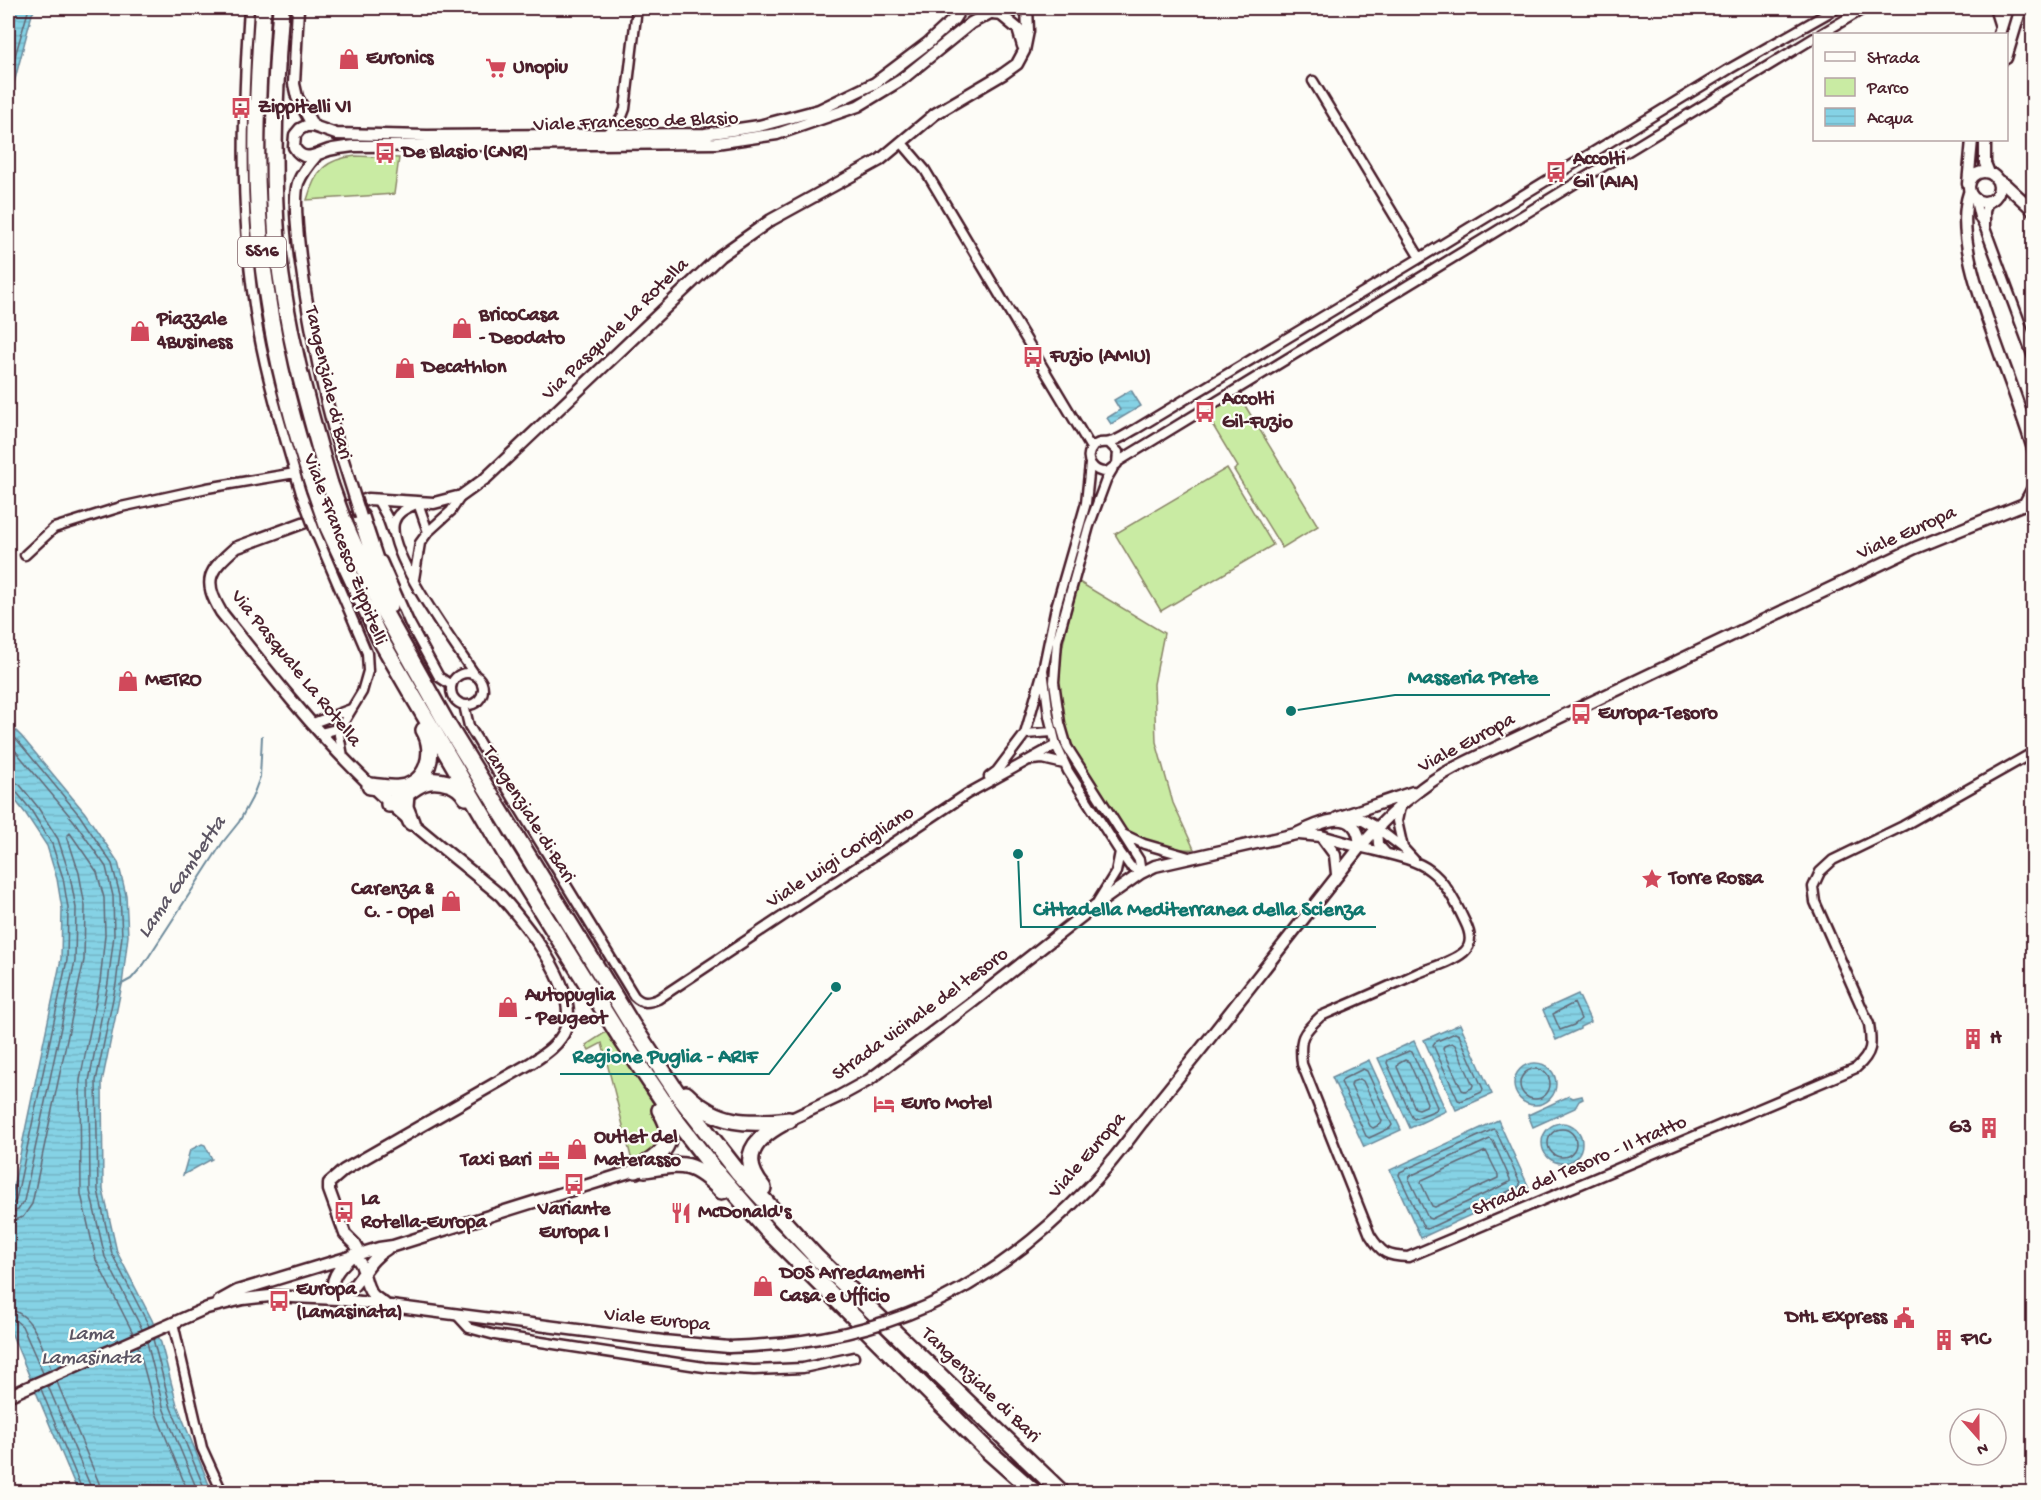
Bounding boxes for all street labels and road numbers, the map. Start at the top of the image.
street label: Viale Francesco de Blasio [532,108,739,138]
road number: SS16 [238,237,286,267]
street label: Via Pasquale La Rotella [537,253,695,407]
street label: Tangenziale di Bari [298,303,356,462]
street label: Viale Francesco Zippitelli [296,450,391,649]
street label: Viale Europa [1853,502,1961,567]
street label: Via Pasquale La Rotella [224,585,366,753]
street label: Viale Europa [1414,708,1520,780]
street label: Tangenziale di Bari [476,742,579,888]
street label: Viale Luigi Corigliano [762,802,919,915]
street label: Strada vicinale del tesoro [828,943,1014,1087]
street label: Viale Europa [1044,1108,1132,1204]
street label: Strada del Tesoro - II tratto [1469,1111,1691,1223]
street label: Viale Europa [602,1304,712,1338]
street label: Tangenziale di Bari [915,1323,1044,1449]

